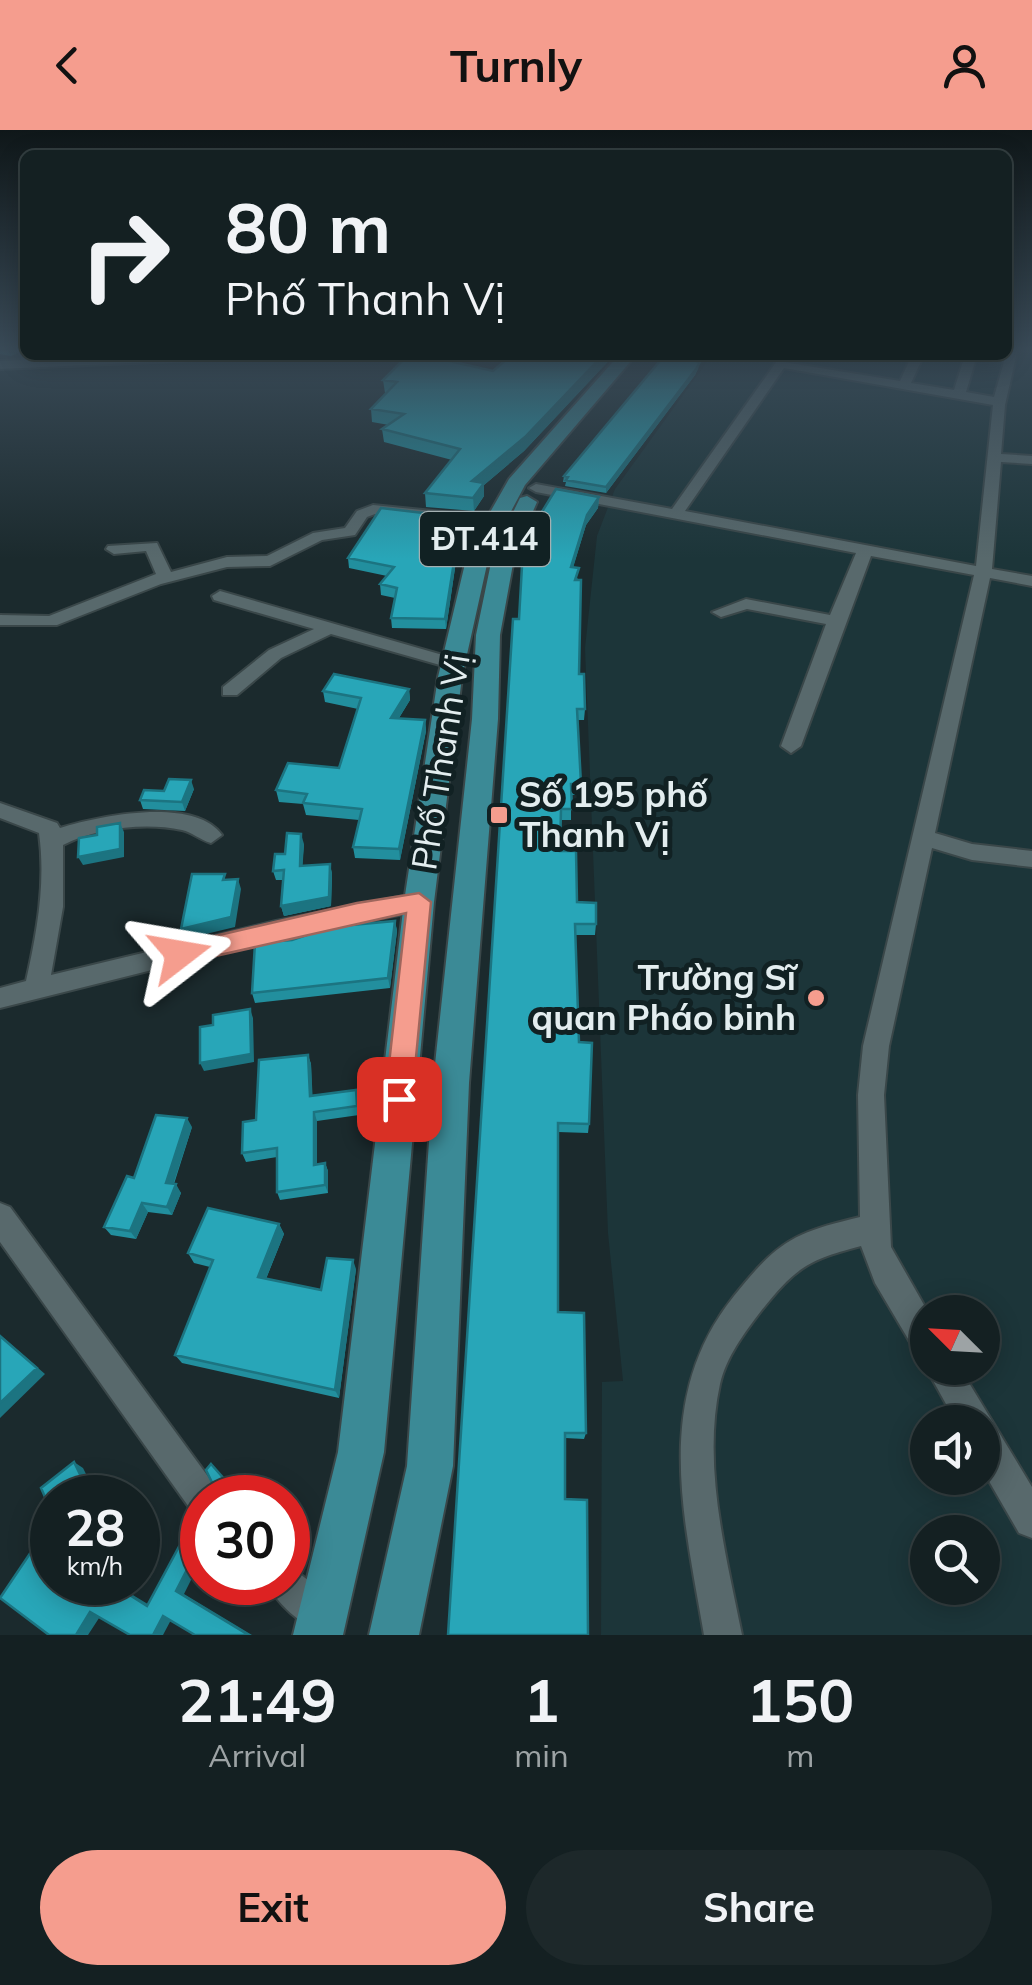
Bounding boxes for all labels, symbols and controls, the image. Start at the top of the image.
text: Turnly [450,37,582,93]
icon: back [40,38,95,93]
icon: person [937,38,992,93]
text: 80 m [225,183,391,271]
icon: right [60,190,190,320]
text: Phố Thanh Vị [225,270,505,326]
road number: ĐT.414 [420,512,550,566]
street label: Phố Thanh Vị [401,651,479,873]
place label: Số 195 phố Thanh Vị [519,772,708,856]
marker: Số 195 phố Thanh Vị [488,804,510,826]
position arrow [128,902,232,1006]
place label: Trường Sĩ quan Pháo binh [532,955,799,1039]
marker: Trường Sĩ quan Pháo binh [805,987,827,1009]
pin [357,1057,442,1142]
icon: arrive [372,1072,427,1127]
north arrow [910,1295,1000,1385]
map controls [910,1295,1000,1605]
button: sound [910,1405,1000,1495]
speed limit sign: 30 [180,1475,310,1605]
text: 28 [65,1496,125,1559]
button: search [910,1515,1000,1605]
text: km/h [67,1550,123,1581]
text: 21:49 [178,1662,337,1737]
text: 1 [523,1662,559,1737]
text: 150 [746,1662,854,1737]
text: Arrival [208,1735,306,1775]
text: min [514,1735,569,1775]
text: m [786,1735,814,1775]
button: Exit [40,1850,506,1965]
button: Share [526,1850,992,1965]

